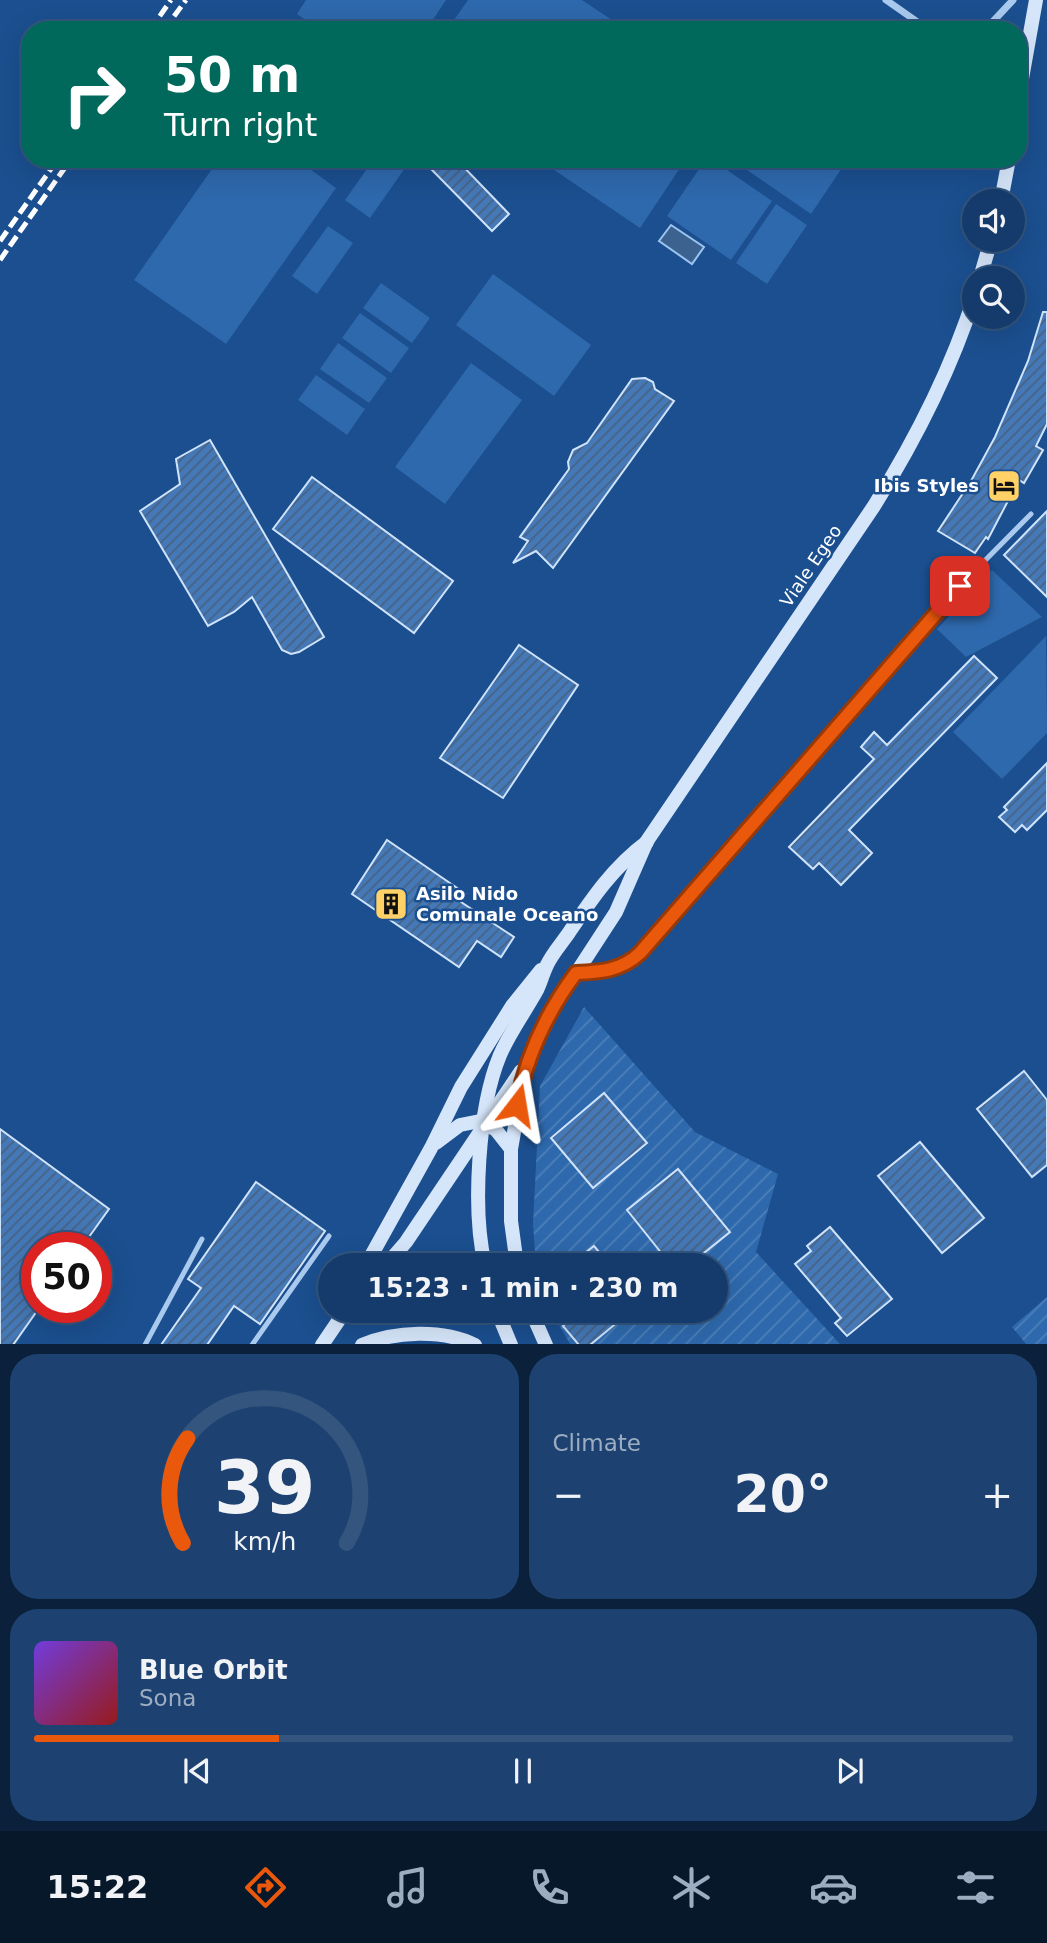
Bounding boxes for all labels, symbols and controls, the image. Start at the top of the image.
text: 50 m [164,47,300,104]
icon: right [49,49,140,140]
text: Turn right [164,106,317,144]
map controls [962,189,1025,329]
button: sound [962,189,1025,252]
button: search [962,266,1025,329]
hotel icon: Ibis Styles [985,467,1023,505]
place label: Ibis Styles [874,475,979,496]
street label: Viale Egeo [775,521,846,611]
pin [930,556,990,616]
icon: arrive [941,567,979,605]
place label: Asilo Nido Comunale Oceano [416,883,598,925]
building icon: Asilo Nido Comunale Oceano [372,885,410,923]
position arrow [480,1068,554,1142]
speed limit sign: 50 [21,1232,112,1323]
text: 15:23 · 1 min · 230 m [368,1273,678,1303]
text: Climate [553,1430,641,1456]
text: 39 [214,1445,315,1530]
text: 20° [734,1464,832,1524]
text: − [553,1473,584,1517]
text: + [981,1473,1013,1517]
text: km/h [233,1526,296,1555]
text: Blue Orbit [139,1655,288,1685]
text: Sona [139,1685,196,1711]
icon: previous [178,1752,216,1790]
icon: pause [504,1752,542,1790]
icon: next [831,1752,869,1790]
icon: directions [241,1863,290,1912]
icon: music [383,1863,432,1912]
icon: phone [525,1863,574,1912]
icon: climate [667,1863,716,1912]
icon: car [809,1863,858,1912]
icon: filters [951,1863,1000,1912]
text: 15:22 [47,1868,148,1906]

